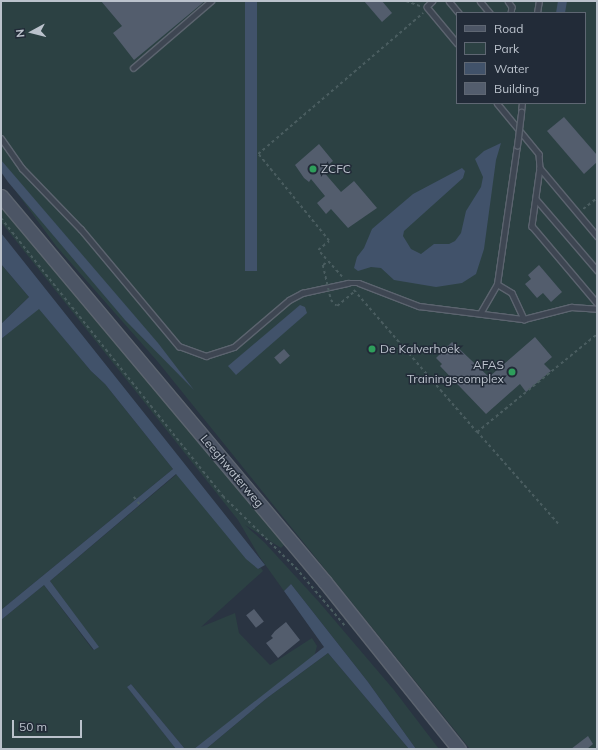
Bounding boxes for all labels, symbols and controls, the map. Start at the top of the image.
north arrow [12,12,52,52]
legend [456,12,586,104]
text: Road [494,21,523,36]
text: N [13,28,28,38]
text: Park [494,41,519,56]
text: Water [494,61,529,76]
text: Building [494,81,539,96]
place label: ZCFC [321,162,351,176]
marker: ZCFC [308,164,318,174]
place label: De Kalverhoek [380,342,460,356]
marker: De Kalverhoek [367,344,377,354]
place label: AFAS Trainingscomplex [407,358,504,386]
marker: AFAS Trainingscomplex [507,367,517,377]
street label: Leeghwaterweg [197,432,267,510]
scale bar [14,712,84,738]
text: 50 m [19,719,47,734]

